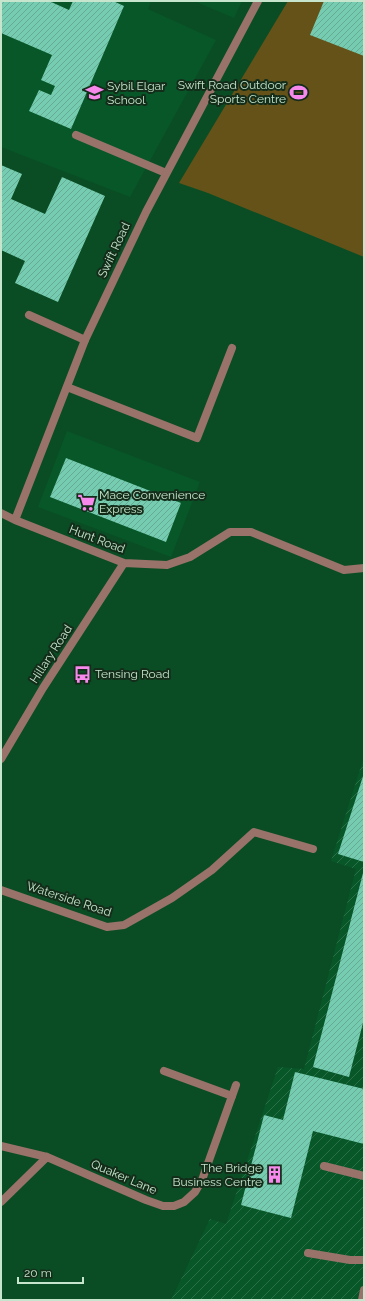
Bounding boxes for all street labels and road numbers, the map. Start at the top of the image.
street label: Swift Road [95,220,133,280]
street label: Hunt Road [67,522,127,556]
street label: Hillary Road [27,622,75,686]
street label: Waterside Road [25,879,113,919]
street label: Quaker Lane [89,1157,159,1197]

